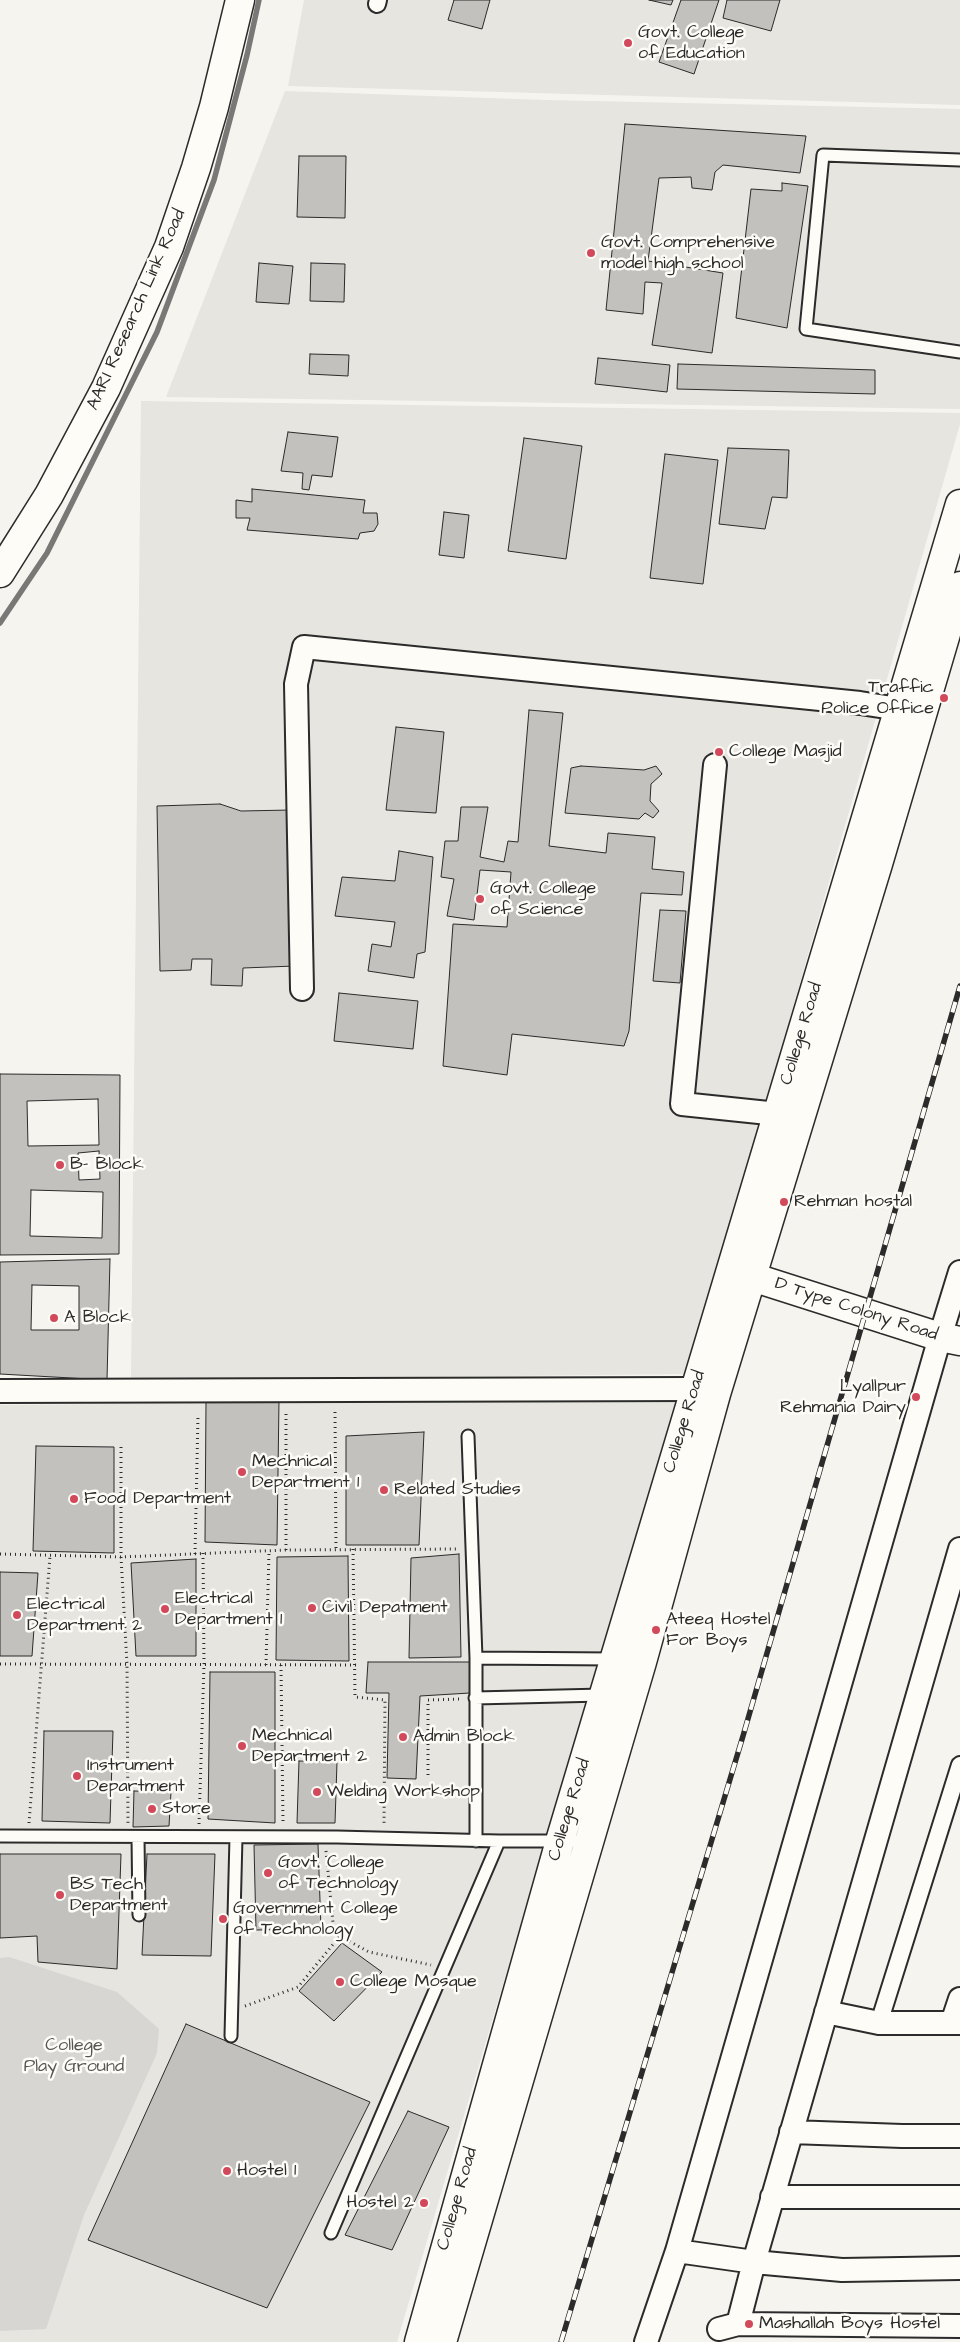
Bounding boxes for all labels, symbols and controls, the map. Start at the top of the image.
place label: Govt. College of Education [638,22,745,64]
marker: Govt. College of Education [622,37,634,49]
street label: AARI Research Link Road [83,206,191,414]
place label: Govt. Comprehensive model high school [601,232,775,274]
marker: Govt. Comprehensive model high school [585,247,597,259]
place label: Traffic Police Office [821,677,934,720]
marker: Traffic Police Office [938,692,950,704]
place label: College Masjid [729,741,842,763]
marker: College Masjid [713,746,725,758]
place label: Govt. College of Science [490,878,596,921]
marker: Govt. College of Science [474,893,486,905]
street label: College Road [776,980,828,1088]
place label: B- Block [70,1154,144,1176]
marker: B- Block [54,1159,66,1171]
place label: Rehman hostal [794,1191,912,1213]
marker: Rehman hostal [778,1196,790,1208]
street label: D Type Colony Road [772,1273,940,1347]
place label: A Block [64,1307,131,1329]
marker: A Block [48,1312,60,1324]
street label: College Road [659,1368,711,1476]
place label: Lyallpur Rehmania Dairy [780,1376,906,1418]
marker: Lyallpur Rehmania Dairy [910,1391,922,1403]
place label: Mechnical Department 1 [252,1451,359,1494]
marker: Mechnical Department 1 [236,1466,248,1478]
place label: Related Studies [394,1479,521,1501]
marker: Related Studies [378,1484,390,1496]
place label: Food Department [84,1488,231,1510]
marker: Food Department [68,1493,80,1505]
place label: Electrical Department 1 [175,1588,282,1630]
place label: Electrical Department 2 [27,1594,142,1636]
place label: Civil Depatment [322,1597,447,1619]
marker: Civil Depatment [306,1602,318,1614]
marker: Electrical Department 1 [159,1603,171,1615]
marker: Electrical Department 2 [11,1609,23,1621]
place label: Ateeq Hostel For Boys [666,1609,771,1652]
marker: Ateeq Hostel For Boys [650,1624,662,1636]
place label: Mechnical Department 2 [252,1725,367,1768]
place label: Admin Block [413,1726,515,1748]
marker: Admin Block [397,1731,409,1743]
marker: Mechnical Department 2 [236,1740,248,1752]
place label: Instrument Department [87,1755,185,1798]
street label: College Road [544,1756,596,1864]
marker: Instrument Department [71,1770,83,1782]
place label: Welding Workshop [327,1781,480,1803]
marker: Welding Workshop [311,1786,323,1798]
place label: Store [162,1798,211,1820]
marker: Store [146,1803,158,1815]
place label: Govt. College of Technology [278,1852,399,1895]
marker: Govt. College of Technology [262,1867,274,1879]
place label: BS Tech Department [70,1874,168,1916]
marker: BS Tech Department [54,1889,66,1901]
place label: Government College of Technology [233,1898,398,1940]
marker: Government College of Technology [217,1913,229,1925]
place label: College Mosque [350,1971,477,1993]
marker: College Mosque [334,1976,346,1988]
park label: College Play Ground [24,2035,124,2078]
street label: College Road [433,2145,483,2253]
place label: Hostel 1 [237,2160,296,2182]
marker: Hostel 1 [221,2165,233,2177]
place label: Hostel 2 [347,2192,414,2214]
marker: Hostel 2 [418,2197,430,2209]
place label: Mashallah Boys Hostel [759,2313,940,2335]
marker: Mashallah Boys Hostel [743,2318,755,2330]

